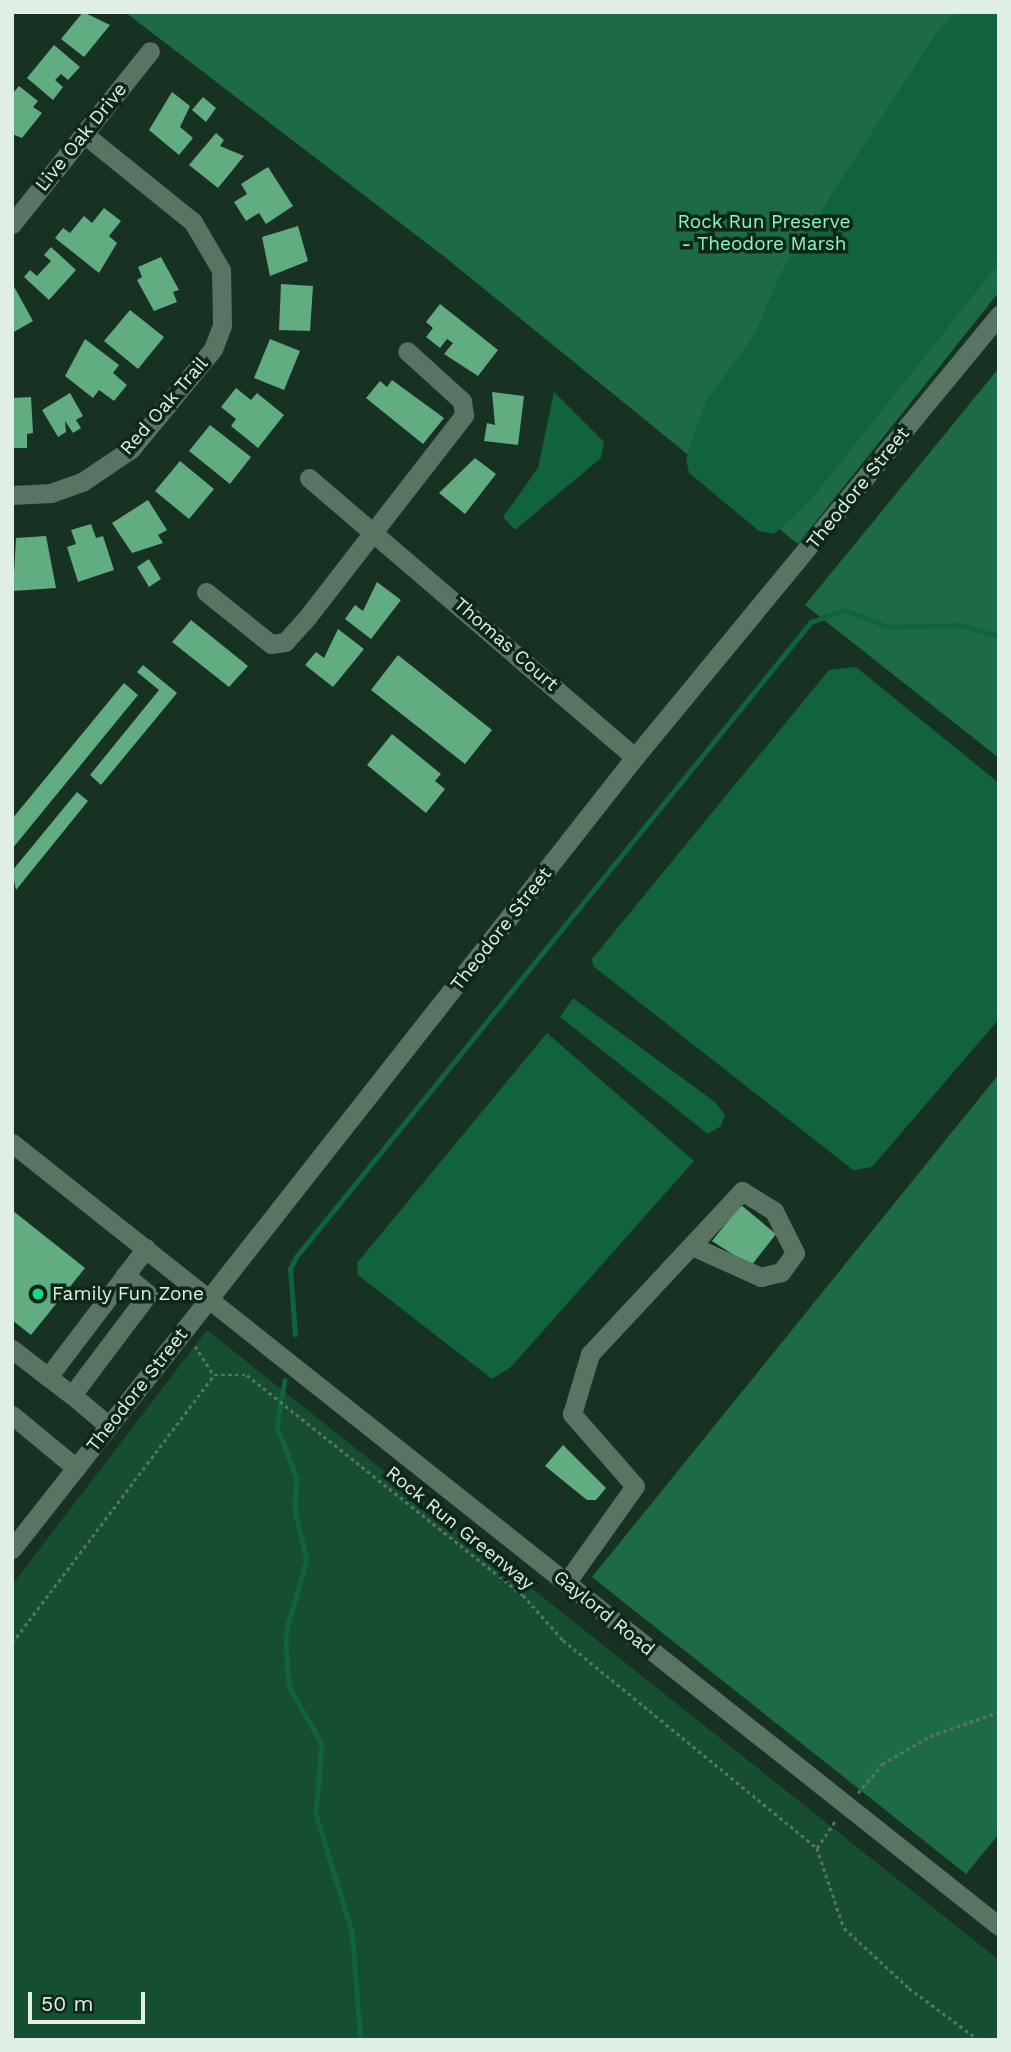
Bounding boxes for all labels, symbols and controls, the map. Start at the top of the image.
street label: Live Oak Drive [30,78,132,196]
park label: Rock Run Preserve - Theodore Marsh [677,211,851,255]
street label: Red Oak Trail [115,352,213,460]
street label: Theodore Street [802,422,914,554]
street label: Thomas Court [449,592,563,696]
street label: Theodore Street [446,863,556,995]
place label: Family Fun Zone [52,1283,205,1305]
marker: Family Fun Zone [30,1286,46,1302]
street label: Theodore Street [82,1324,192,1456]
street label: Rock Run Greenway [381,1461,539,1595]
street label: Gaylord Road [549,1565,659,1661]
scale bar [32,1979,149,2023]
text: 50 m [41,1991,93,2016]

